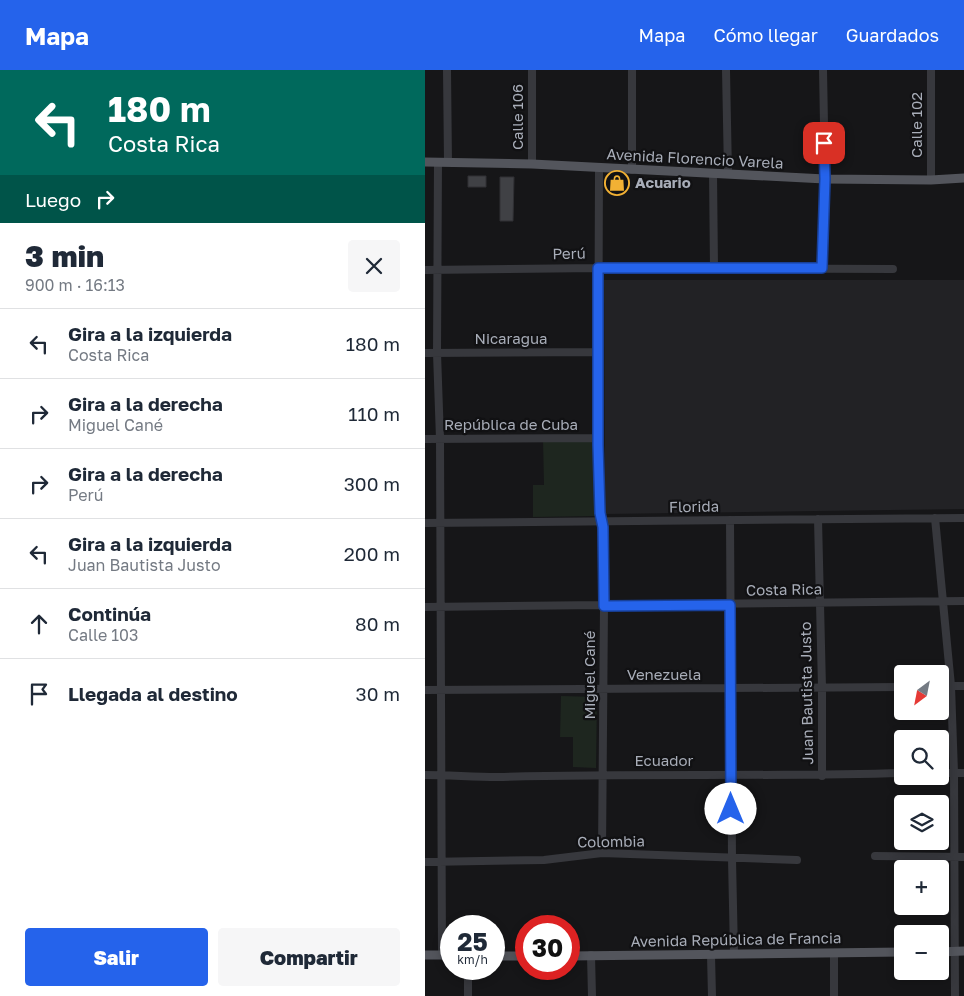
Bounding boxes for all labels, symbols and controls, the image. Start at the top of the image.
text: Mapa [25,21,89,50]
text: Mapa [639,24,685,46]
text: Cómo llegar [713,24,818,46]
text: Guardados [846,24,939,46]
street label: Calle 106 [508,84,526,150]
text: 180 m [108,88,211,130]
icon: left [25,90,90,155]
street label: Calle 102 [907,92,925,158]
pin [803,122,845,164]
icon: arrive [810,129,838,157]
text: Costa Rica [108,130,220,157]
street label: Avenida Florencio Varela [606,144,784,172]
shop icon: Acuario [604,170,630,196]
place label: Acuario [635,173,691,191]
icon: right [91,185,119,213]
text: Luego [25,188,81,211]
text: 3 min [25,238,104,274]
button: close [348,240,400,292]
street label: Perú [552,244,586,262]
text: 900 m · 16:13 [25,275,125,295]
text: Gira a la izquierda [68,322,232,345]
street label: Nicaragua [474,329,548,347]
icon: left [25,330,53,358]
text: 180 m [346,332,400,355]
text: Costa Rica [68,345,149,365]
text: Gira a la derecha [68,392,223,415]
icon: right [25,400,53,428]
text: 110 m [348,402,400,425]
text: Miguel Cané [68,415,163,435]
street label: República de Cuba [444,415,578,433]
text: Gira a la derecha [68,462,223,485]
icon: right [25,470,53,498]
text: 300 m [344,472,400,495]
text: Perú [68,485,104,505]
street label: Florida [669,497,719,515]
text: Gira a la izquierda [68,532,232,555]
icon: left [25,540,53,568]
text: 200 m [344,542,400,565]
text: Juan Bautista Justo [68,555,221,575]
street label: Costa Rica [746,579,822,599]
text: Continúa [68,602,151,625]
icon: ahead [25,610,53,638]
text: 80 m [355,612,400,635]
street label: Juan Bautista Justo [796,621,816,765]
text: Calle 103 [68,625,138,645]
street label: Miguel Cané [580,630,598,720]
street label: Venezuela [627,665,701,683]
north arrow [894,665,949,720]
map controls [894,665,949,980]
icon: arrive [25,680,53,708]
text: Llegada al destino [68,682,238,705]
text: 30 m [356,682,400,705]
button: search [894,730,949,785]
street label: Ecuador [635,751,694,769]
position arrow [704,782,756,834]
button: layers [894,795,949,850]
street label: Colombia [577,831,645,851]
button: + [894,860,949,915]
speed limit sign: 30 [515,915,580,980]
button: − [894,925,949,980]
text: 25 [457,926,488,957]
button: Salir [25,928,208,986]
button: Compartir [218,928,400,986]
street label: Avenida República de Francia [630,928,842,950]
text: km/h [457,952,488,967]

